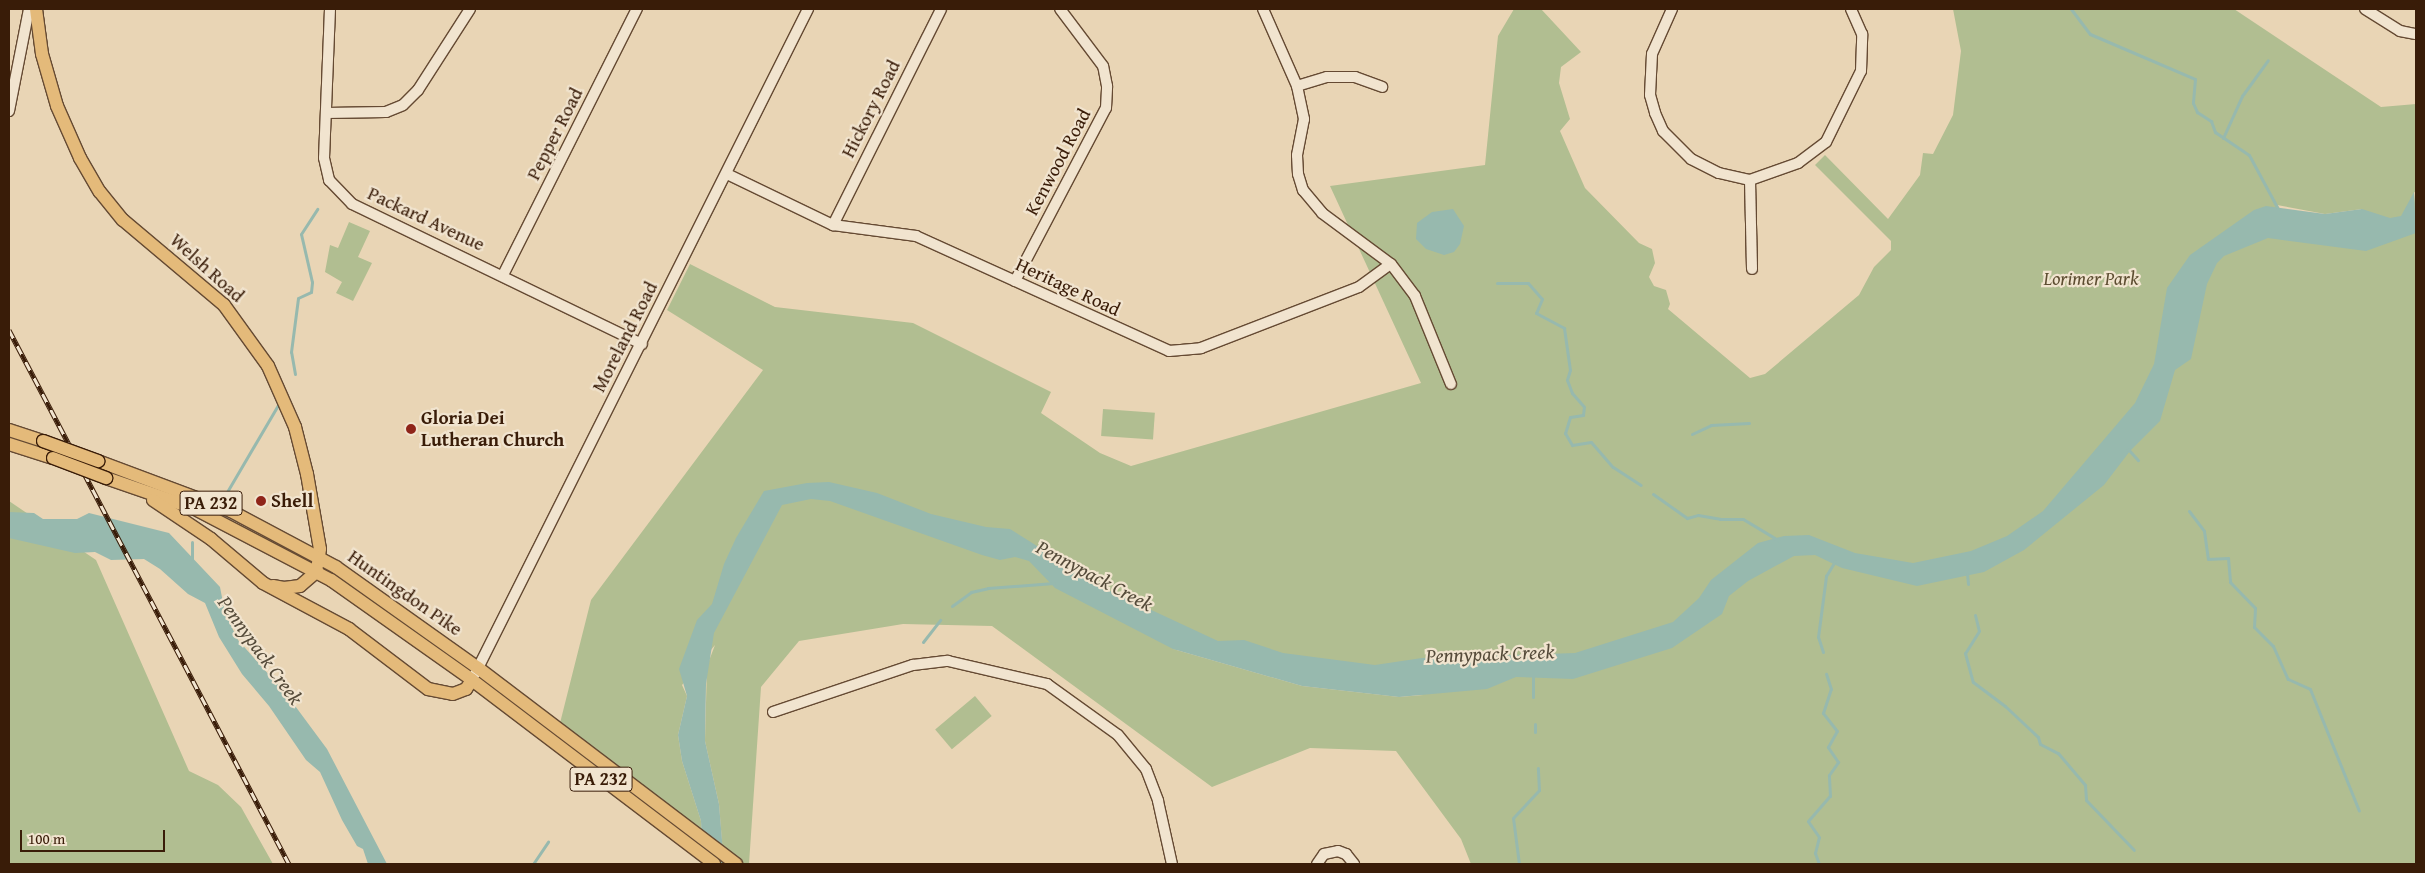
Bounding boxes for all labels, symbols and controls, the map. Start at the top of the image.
street label: Hickory Road [837,56,905,162]
street label: Pepper Road [522,84,588,184]
street label: Kenwood Road [1020,105,1096,219]
street label: Packard Avenue [364,182,488,256]
street label: Welsh Road [165,229,249,307]
street label: Heritage Road [1012,253,1124,321]
park label: Lorimer Park [2043,268,2139,290]
street label: Moreland Road [587,278,663,396]
place label: Gloria Dei Lutheran Church [421,407,564,451]
marker: Gloria Dei Lutheran Church [405,423,417,435]
road number: PA 232 [178,488,244,518]
place label: Shell [271,490,313,512]
marker: Shell [255,495,267,507]
water label: Pennypack Creek [1033,534,1157,616]
street label: Huntingdon Pike [344,545,466,641]
water label: Pennypack Creek [213,591,309,709]
water label: Pennypack Creek [1425,639,1555,667]
road number: PA 232 [568,764,634,794]
scale bar [22,820,168,852]
text: 100 m [28,828,65,849]

